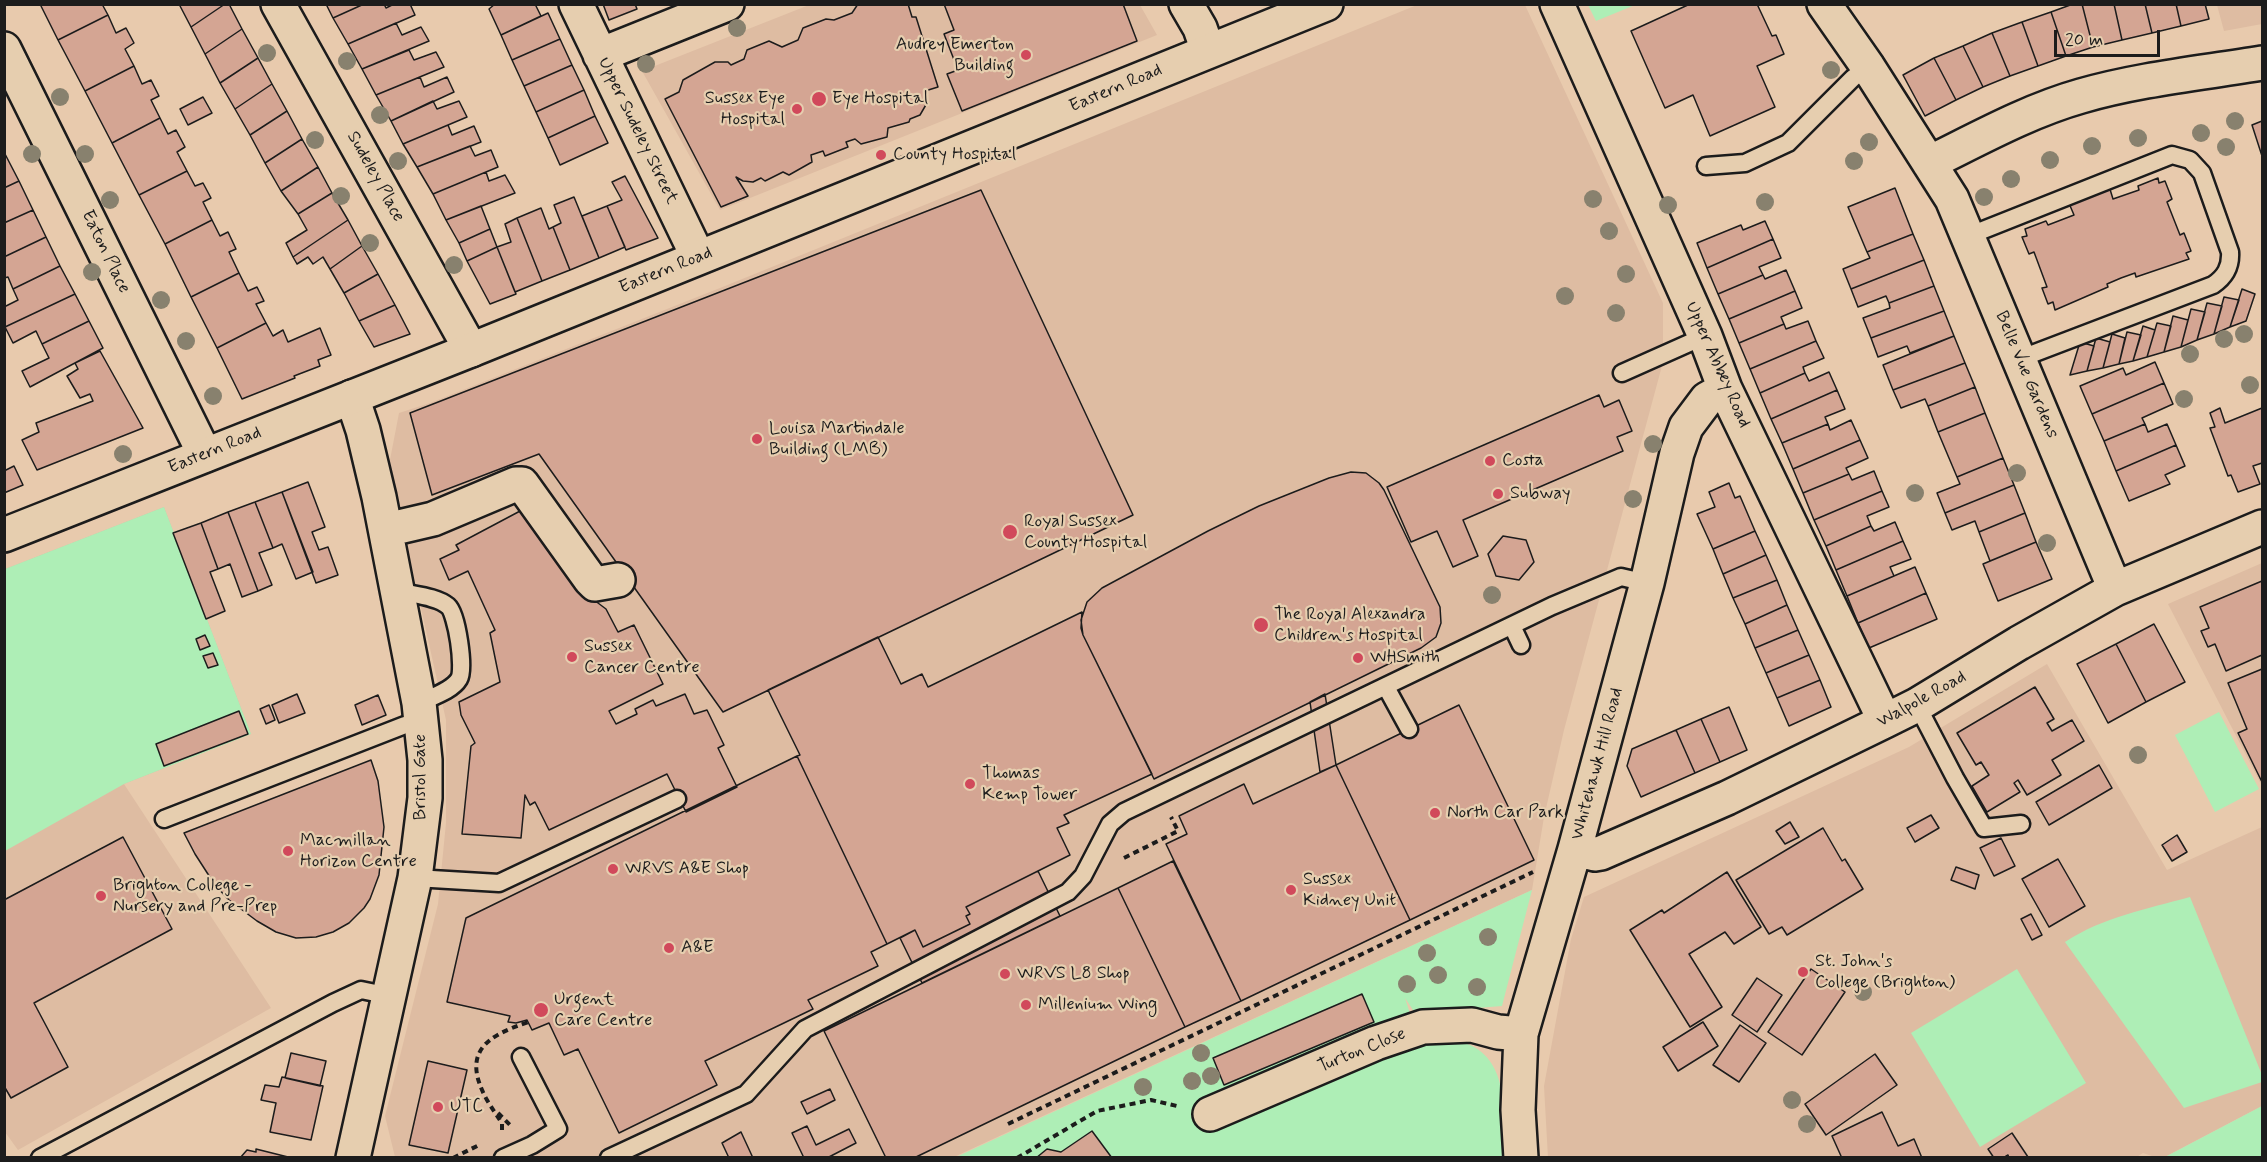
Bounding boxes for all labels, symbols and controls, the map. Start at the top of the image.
scale bar [2057,18,2164,56]
text: 20 m [2065,28,2103,52]
place label: Audrey Emerton Building [896,34,1014,76]
marker: Audrey Emerton Building [1019,48,1033,62]
street label: Upper Sudeley Street [592,54,682,208]
street label: Eastern Road [1066,60,1166,118]
place label: Sussex Eye Hospital [705,88,785,130]
place label: Eye Hospital [832,88,928,110]
marker: Eye Hospital [810,90,828,108]
marker: Sussex Eye Hospital [790,102,804,116]
street label: Sudeley Place [341,128,409,226]
place label: County Hospital [893,144,1016,166]
marker: County Hospital [874,148,888,162]
street label: Eaton Place [76,207,134,297]
street label: Eastern Road [616,243,716,299]
street label: Upper Abbey Road [1680,299,1754,431]
street label: Belle Vue Gardens [1989,308,2063,442]
place label: Louisa Martindale Building (LMB) [769,418,905,460]
street label: Eastern Road [165,423,265,479]
marker: Louisa Martindale Building (LMB) [750,432,764,446]
place label: Costa [1502,450,1544,472]
marker: Costa [1483,454,1497,468]
place label: Subway [1510,483,1571,505]
marker: Subway [1491,487,1505,501]
place label: Royal Sussex County Hospital [1024,511,1147,554]
marker: Royal Sussex County Hospital [1001,523,1019,541]
place label: The Royal Alexandra Children's Hospital [1274,604,1426,646]
marker: The Royal Alexandra Children's Hospital [1252,616,1270,634]
place label: Sussex Cancer Centre [584,636,700,678]
place label: WHSmith [1370,647,1440,669]
marker: Sussex Cancer Centre [565,650,579,664]
marker: WHSmith [1351,651,1365,665]
street label: Walpole Road [1874,667,1970,733]
street label: Whitehawk Hill Road [1567,685,1629,843]
street label: Bristol Gate [410,734,432,820]
place label: Thomas Kemp Tower [982,763,1077,806]
marker: Thomas Kemp Tower [963,777,977,791]
place label: North Car Park [1447,802,1564,824]
marker: North Car Park [1428,806,1442,820]
place label: Macmillan Horizon Centre [300,830,417,872]
marker: Macmillan Horizon Centre [281,844,295,858]
place label: WRVS A&E Shop [625,858,749,880]
marker: WRVS A&E Shop [606,862,620,876]
place label: Sussex Kidney Unit [1303,869,1396,912]
place label: Brighton College - Nursery and Pre-Prep [113,875,277,918]
marker: Sussex Kidney Unit [1284,883,1298,897]
marker: Brighton College - Nursery and Pre-Prep [94,889,108,903]
place label: A&E [681,937,714,959]
marker: A&E [662,941,676,955]
place label: St. John's College (Brighton) [1815,951,1955,994]
place label: WRVS L8 Shop [1017,963,1130,985]
marker: St. John's College (Brighton) [1796,965,1810,979]
marker: WRVS L8 Shop [998,967,1012,981]
place label: Urgent Care Centre [554,989,652,1032]
place label: Millenium Wing [1038,994,1157,1016]
marker: Millenium Wing [1019,998,1033,1012]
marker: Urgent Care Centre [532,1001,550,1019]
street label: Turton Close [1315,1024,1409,1078]
place label: UTC [450,1096,483,1118]
marker: UTC [431,1100,445,1114]

